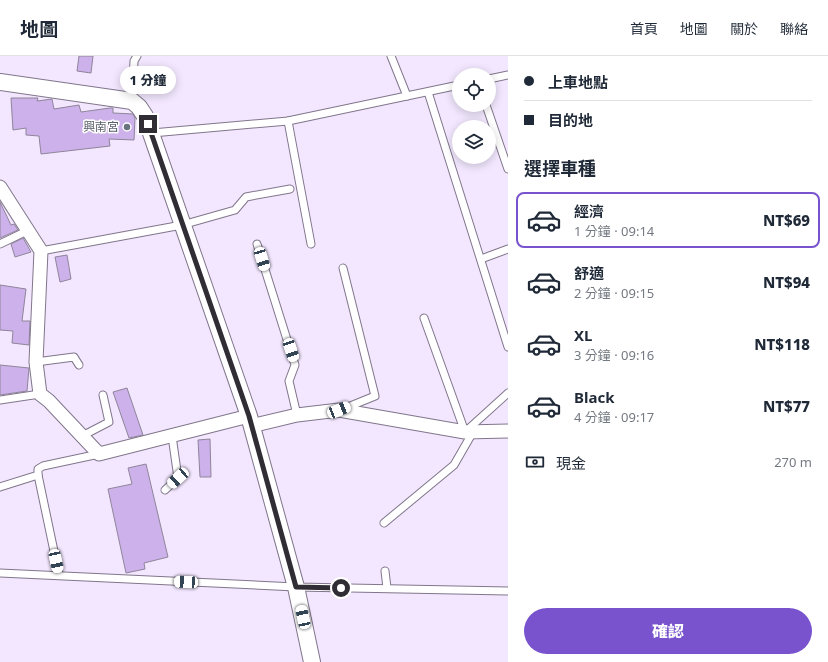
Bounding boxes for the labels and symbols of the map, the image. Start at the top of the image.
callout: 1 分鐘 [120,66,176,94]
route end [139,115,157,133]
place label: 興南宮 [83,118,119,135]
marker: 興南宮 [122,122,132,132]
car [253,246,271,272]
car [282,337,300,363]
car [326,400,352,420]
car [165,466,191,490]
car [48,548,64,574]
car [174,575,198,589]
route start [332,579,350,597]
car [295,604,311,630]

